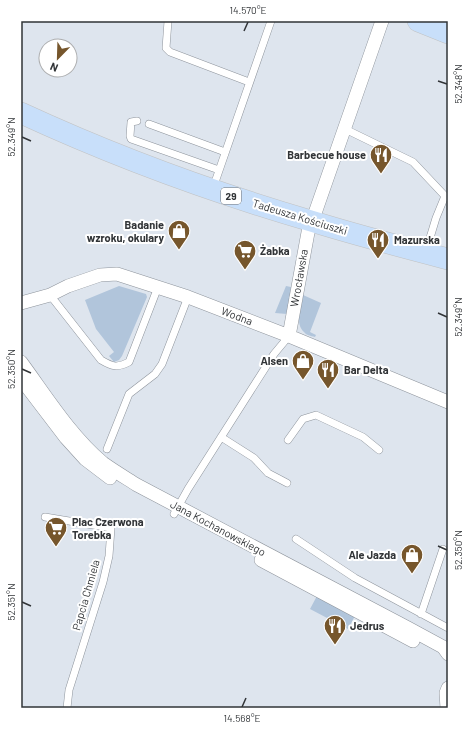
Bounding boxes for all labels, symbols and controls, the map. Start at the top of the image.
text: 14.570°E [229,4,267,16]
north arrow [38,38,78,78]
text: N [48,60,60,75]
text: 52.348°N [452,64,464,104]
text: 52.349°N [5,117,17,157]
restaurant icon: Barbecue house [368,142,394,175]
place label: Barbecue house [287,148,366,161]
road number: 29 [221,188,241,204]
street label: Tadeusza Kościuszki [251,196,349,237]
place label: Badanie wzroku, okulary [87,218,164,244]
shop icon: Badanie wzroku, okulary [166,218,192,251]
restaurant icon: Mazurska [365,227,391,260]
place label: Mazurska [394,233,440,246]
supermarket icon: Żabka [232,238,258,271]
place label: Żabka [260,244,290,257]
street label: Wrocławska [287,248,310,308]
text: 52.349°N [452,297,464,337]
street label: Wodna [220,304,255,327]
shop icon: Alsen [290,348,316,381]
text: 52.350°N [5,349,17,389]
place label: Alsen [260,354,288,367]
restaurant icon: Bar Delta [315,357,341,390]
place label: Bar Delta [344,363,389,376]
street label: Jana Kochanowskiego [168,497,268,558]
supermarket icon: Plac Czerwona Torebka [43,515,69,548]
place label: Plac Czerwona Torebka [72,515,144,541]
text: 52.350°N [452,530,464,570]
shop icon: Ale Jazda [399,542,425,575]
place label: Ale Jazda [348,548,396,561]
street label: Papcia Chmiela [69,558,102,632]
text: 52.351°N [5,583,17,621]
restaurant icon: Jedrus [322,613,348,646]
place label: Jedrus [350,619,385,632]
text: 14.568°E [223,712,261,724]

